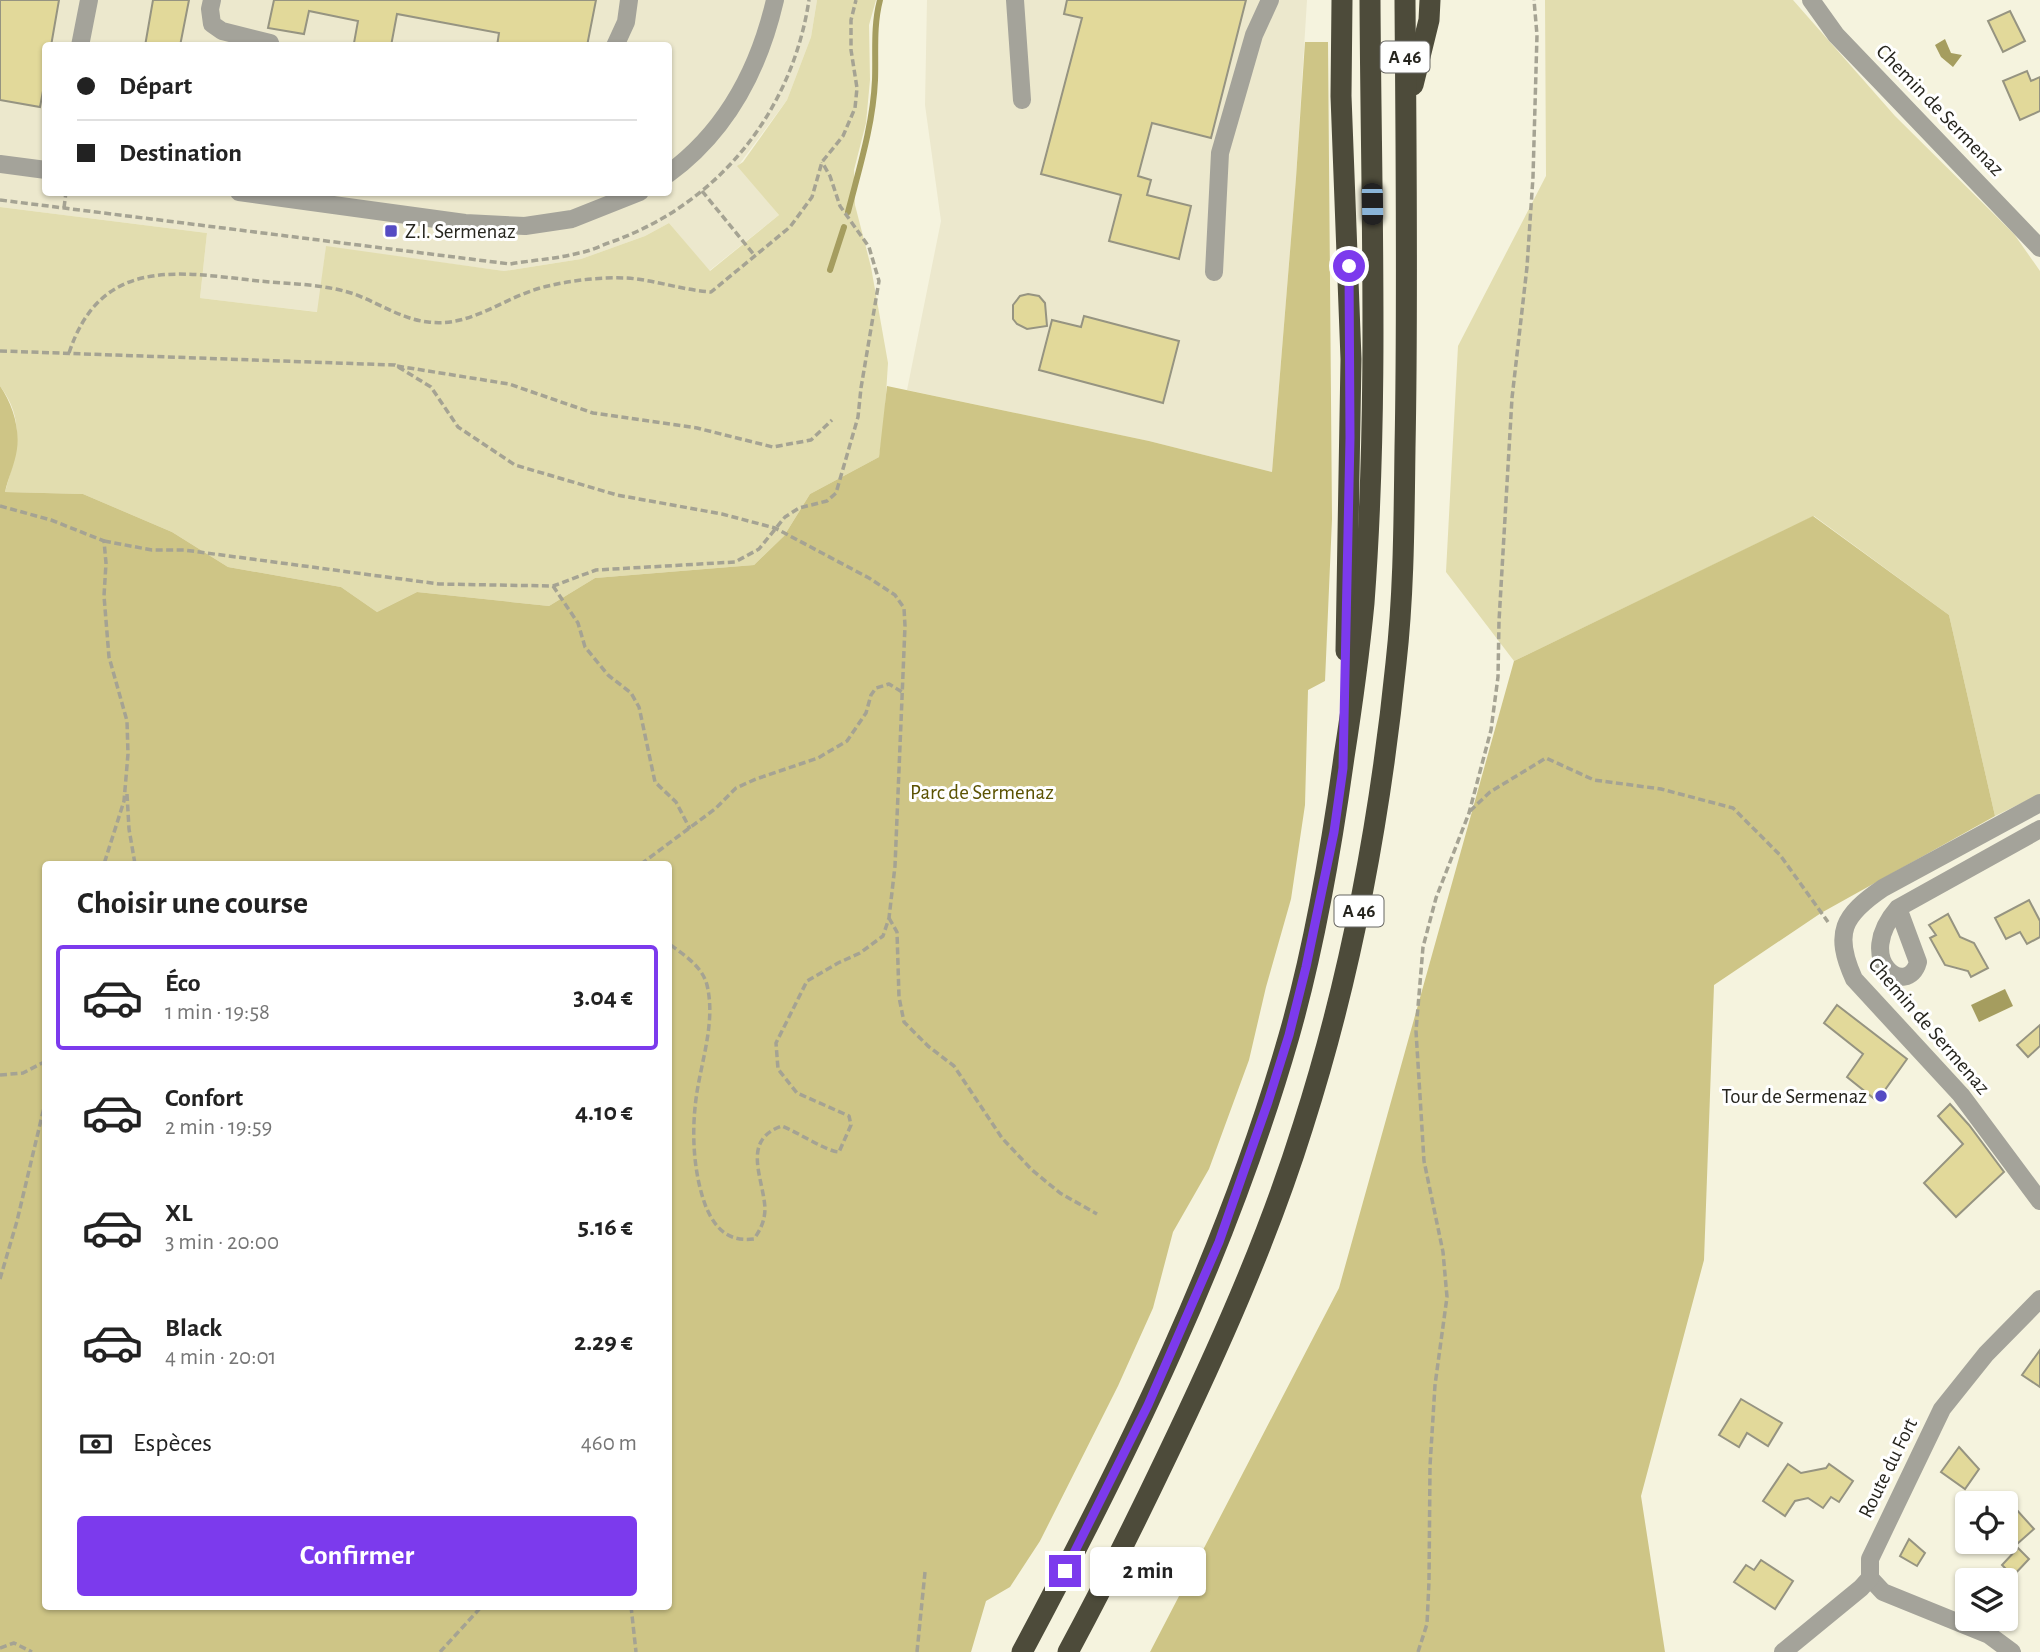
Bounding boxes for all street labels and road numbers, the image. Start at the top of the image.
street label: Chemin de Sermenaz [1872,40,2008,180]
road number: A 46 [1380,41,1430,72]
road number: A 46 [1334,896,1384,926]
street label: Chemin de Sermenaz [1864,954,1994,1098]
street label: Route du Fort [1855,1414,1921,1521]

